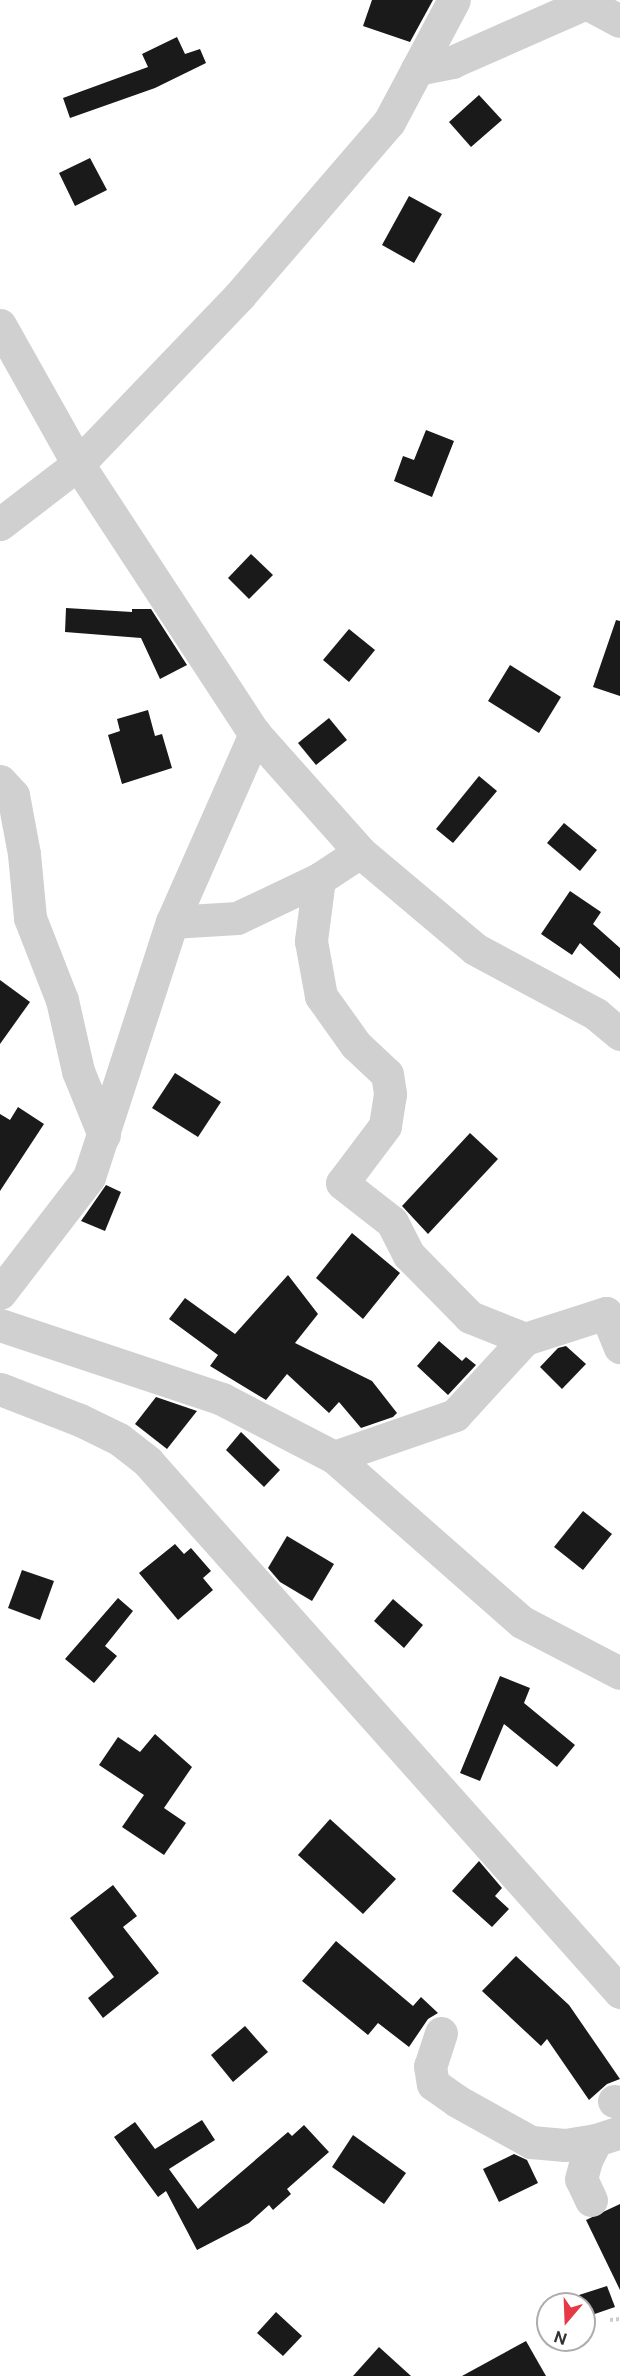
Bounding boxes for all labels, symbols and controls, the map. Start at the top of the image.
north arrow [536,2292,596,2352]
text: N [552,2327,570,2349]

